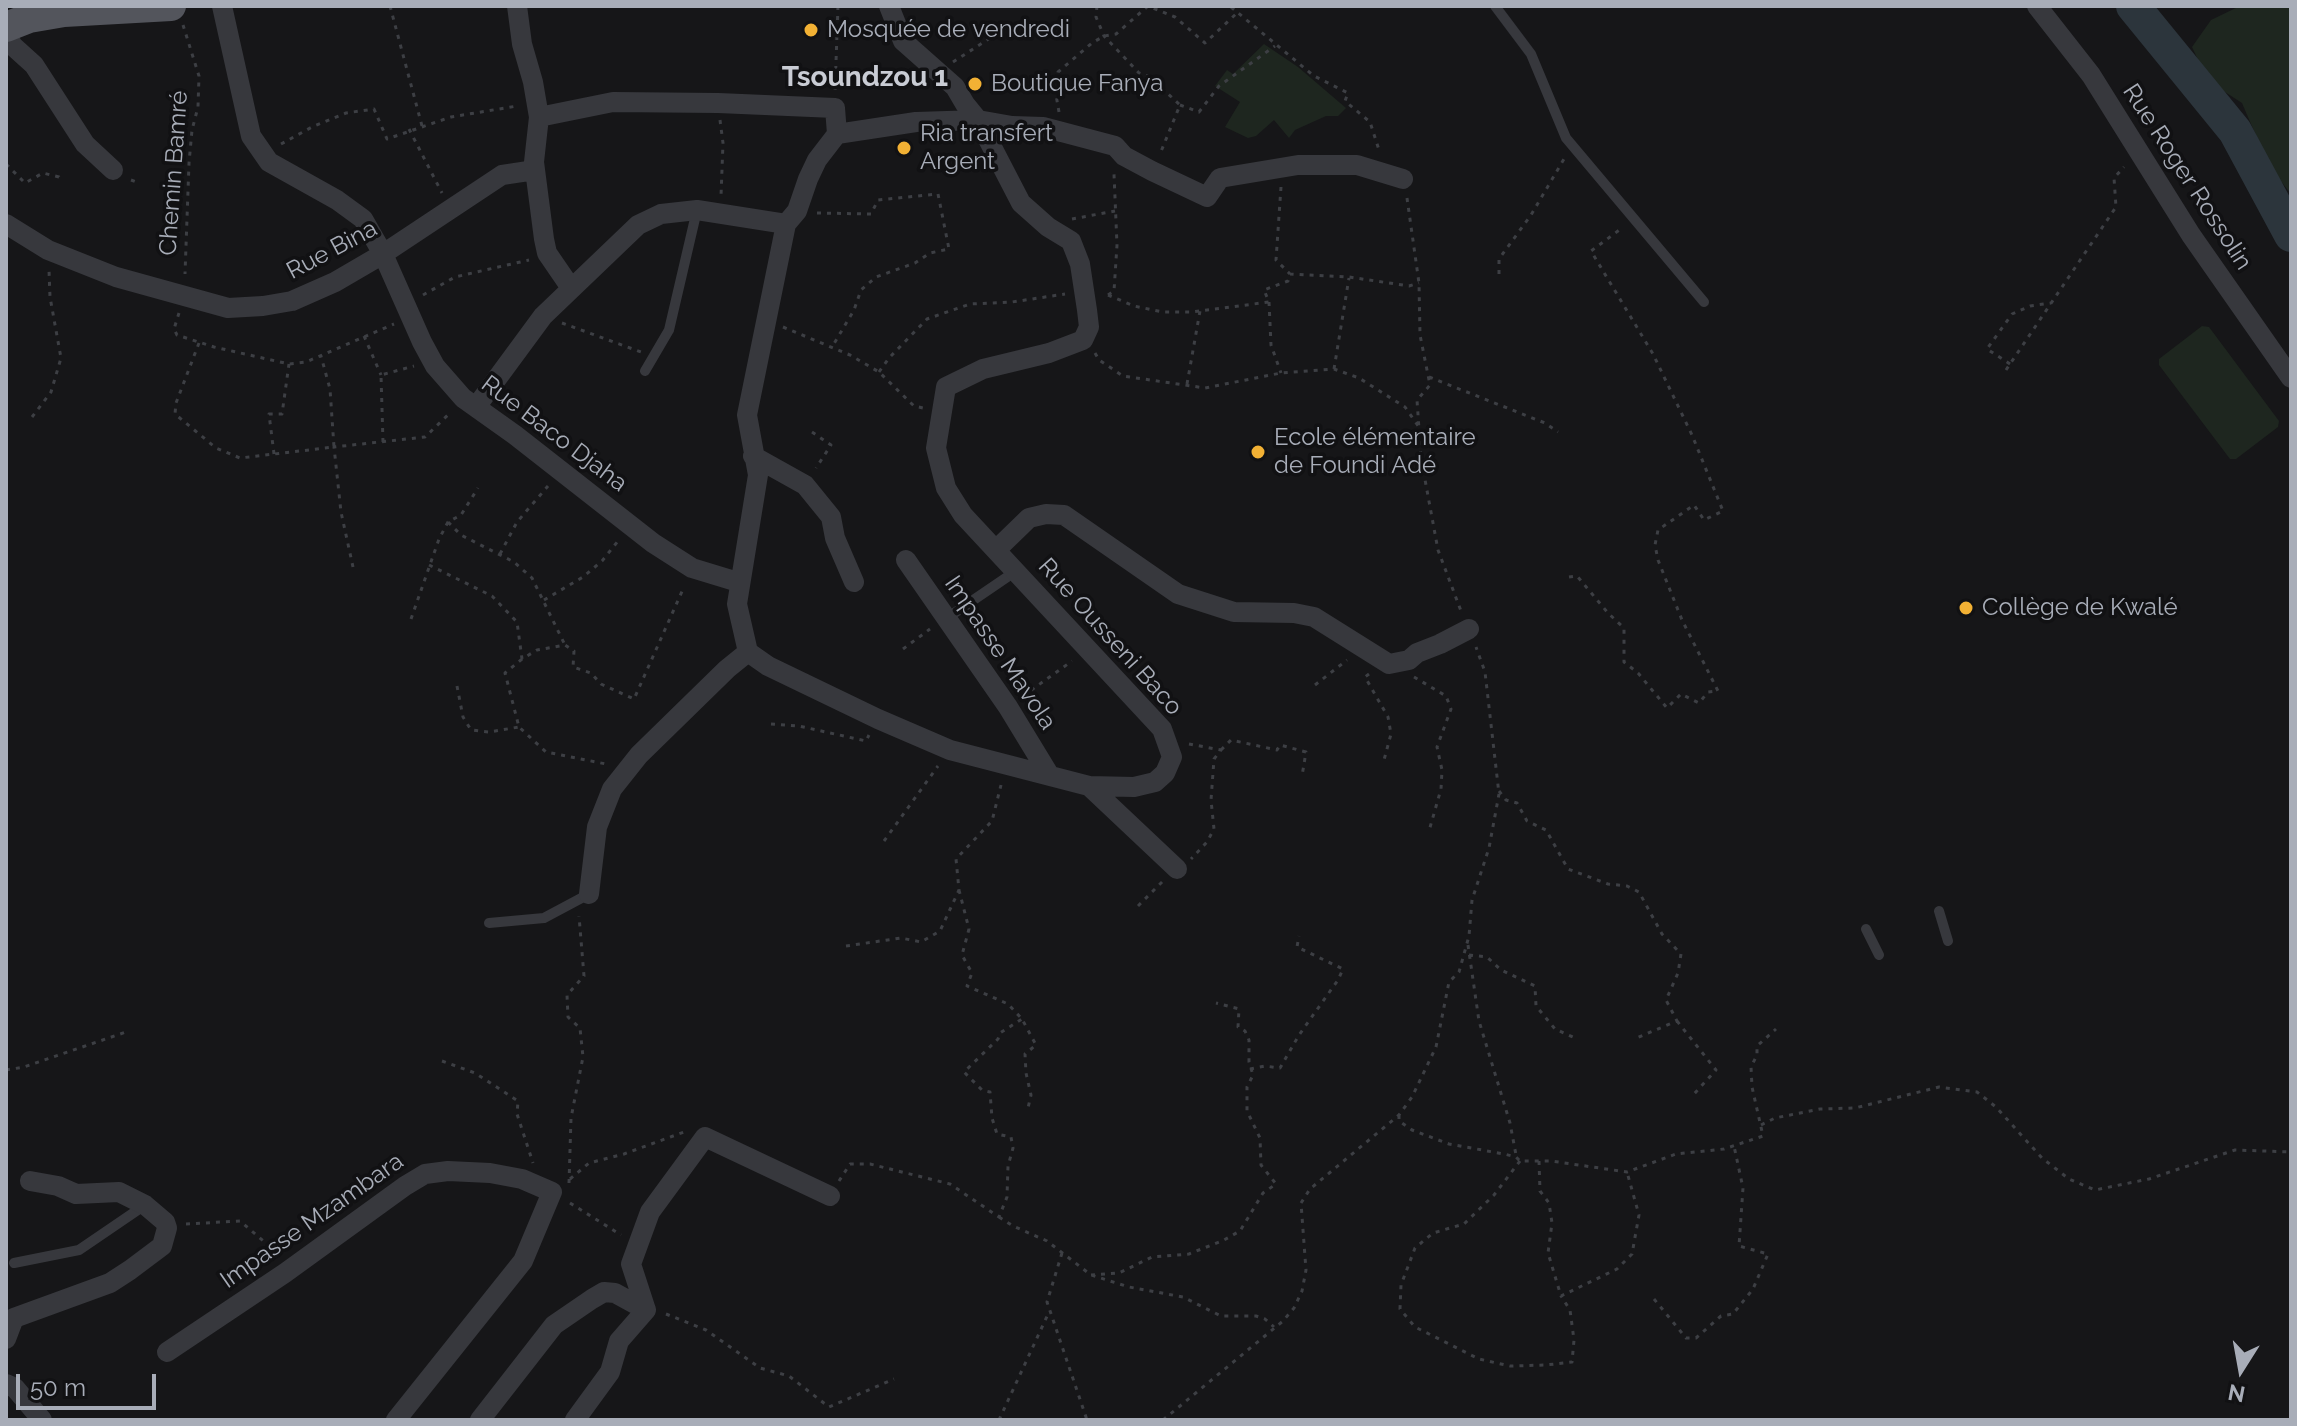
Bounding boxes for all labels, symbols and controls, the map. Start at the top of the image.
place label: Mosquée de vendredi [827,16,1070,44]
marker: Mosquée de vendredi [802,21,820,39]
district label: Tsoundzou 1 [782,61,948,95]
place label: Boutique Fanya [991,70,1163,98]
marker: Boutique Fanya [966,75,984,93]
street label: Rue Roger Rossolin [2116,79,2258,275]
street label: Chemin Bamré [154,90,194,256]
place label: Ria transfert Argent [920,120,1053,176]
marker: Ria transfert Argent [895,139,913,157]
street label: Rue Bina [282,214,382,286]
street label: Rue Baco Djaha [475,370,633,498]
place label: Ecole élémentaire de Foundi Adé [1274,424,1476,480]
marker: Ecole élémentaire de Foundi Adé [1249,443,1267,461]
street label: Rue Ousseni Baco [1032,553,1188,721]
street label: Impasse Mavola [938,571,1062,735]
place label: Collège de Kwalé [1982,594,2178,622]
marker: Collège de Kwalé [1957,599,1975,617]
street label: Impasse Mzambara [215,1147,409,1295]
north arrow [2201,1330,2281,1410]
scale bar [20,1358,160,1408]
text: 50 m [30,1373,86,1402]
text: N [2226,1379,2247,1408]

